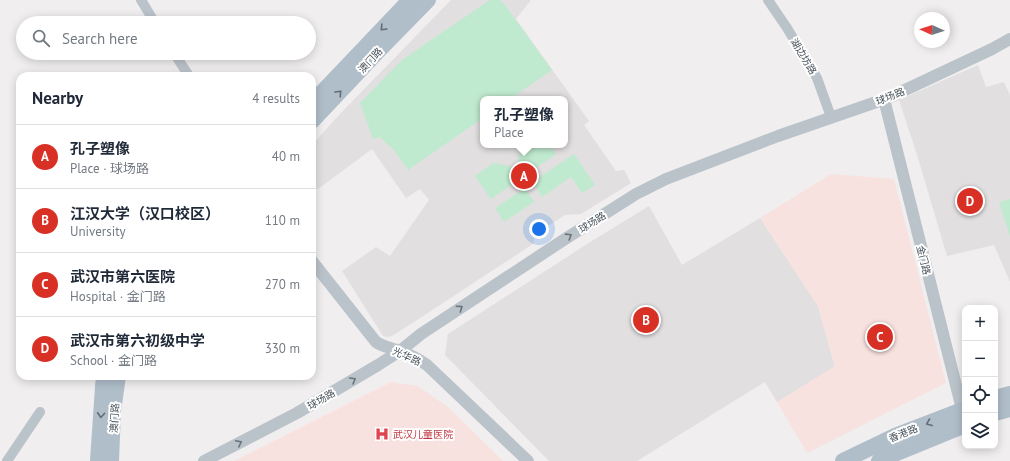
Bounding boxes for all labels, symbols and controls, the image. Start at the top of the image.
north arrow [914,12,950,48]
search box [16,16,316,60]
one-way arrow [381,23,388,31]
icon: search [30,27,52,49]
text: Search here [62,29,138,48]
street label: 湖边坊路 [788,36,819,77]
street label: 澳门路 [355,45,385,76]
street label: 球场路 [874,85,907,108]
text: Nearby [32,87,83,109]
text: 4 results [252,90,300,107]
one-way arrow [334,90,342,98]
popup [480,96,568,148]
text: 孔子塑像 [494,105,554,124]
text: Place [494,124,524,141]
text: 孔子塑像 [70,139,130,158]
text: A [41,148,49,165]
text: 40 m [272,148,300,165]
text: Place · 球场路 [70,160,149,177]
pin: A [511,161,537,191]
pin: D [957,186,983,216]
text: 江汉大学（汉口校区） [70,204,220,223]
street label: 球场路 [576,209,608,236]
text: B [41,212,49,229]
text: 110 m [265,212,300,229]
your location [529,219,549,239]
text: University [70,223,126,240]
one-way arrow [565,234,572,241]
street label: 金门路 [914,244,933,276]
text: 武汉市第六医院 [70,267,175,286]
text: C [41,276,49,293]
text: 270 m [265,276,300,293]
text: Hospital · 金门路 [70,288,166,305]
pin: B [633,305,659,335]
map controls [962,305,998,449]
button: + [962,305,998,341]
one-way arrow [456,306,463,313]
pin: C [867,322,893,352]
text: 武汉市第六初级中学 [70,331,205,350]
text: D [41,340,49,357]
text: 330 m [265,340,300,357]
button: − [962,341,998,377]
street label: 光华路 [390,344,423,368]
text: School · 金门路 [70,352,157,369]
button: locate [962,377,998,413]
one-way arrow [349,378,356,385]
street label: 球场路 [305,386,337,413]
street label: 澳门路 [107,403,122,433]
one-way arrow [96,412,105,418]
button: layers [962,413,998,449]
one-way arrow [925,419,932,427]
street label: 香港路 [887,422,920,445]
hospital icon: 武汉儿童医院 [374,426,390,442]
place label: 武汉儿童医院 [393,428,453,441]
one-way arrow [234,440,242,448]

